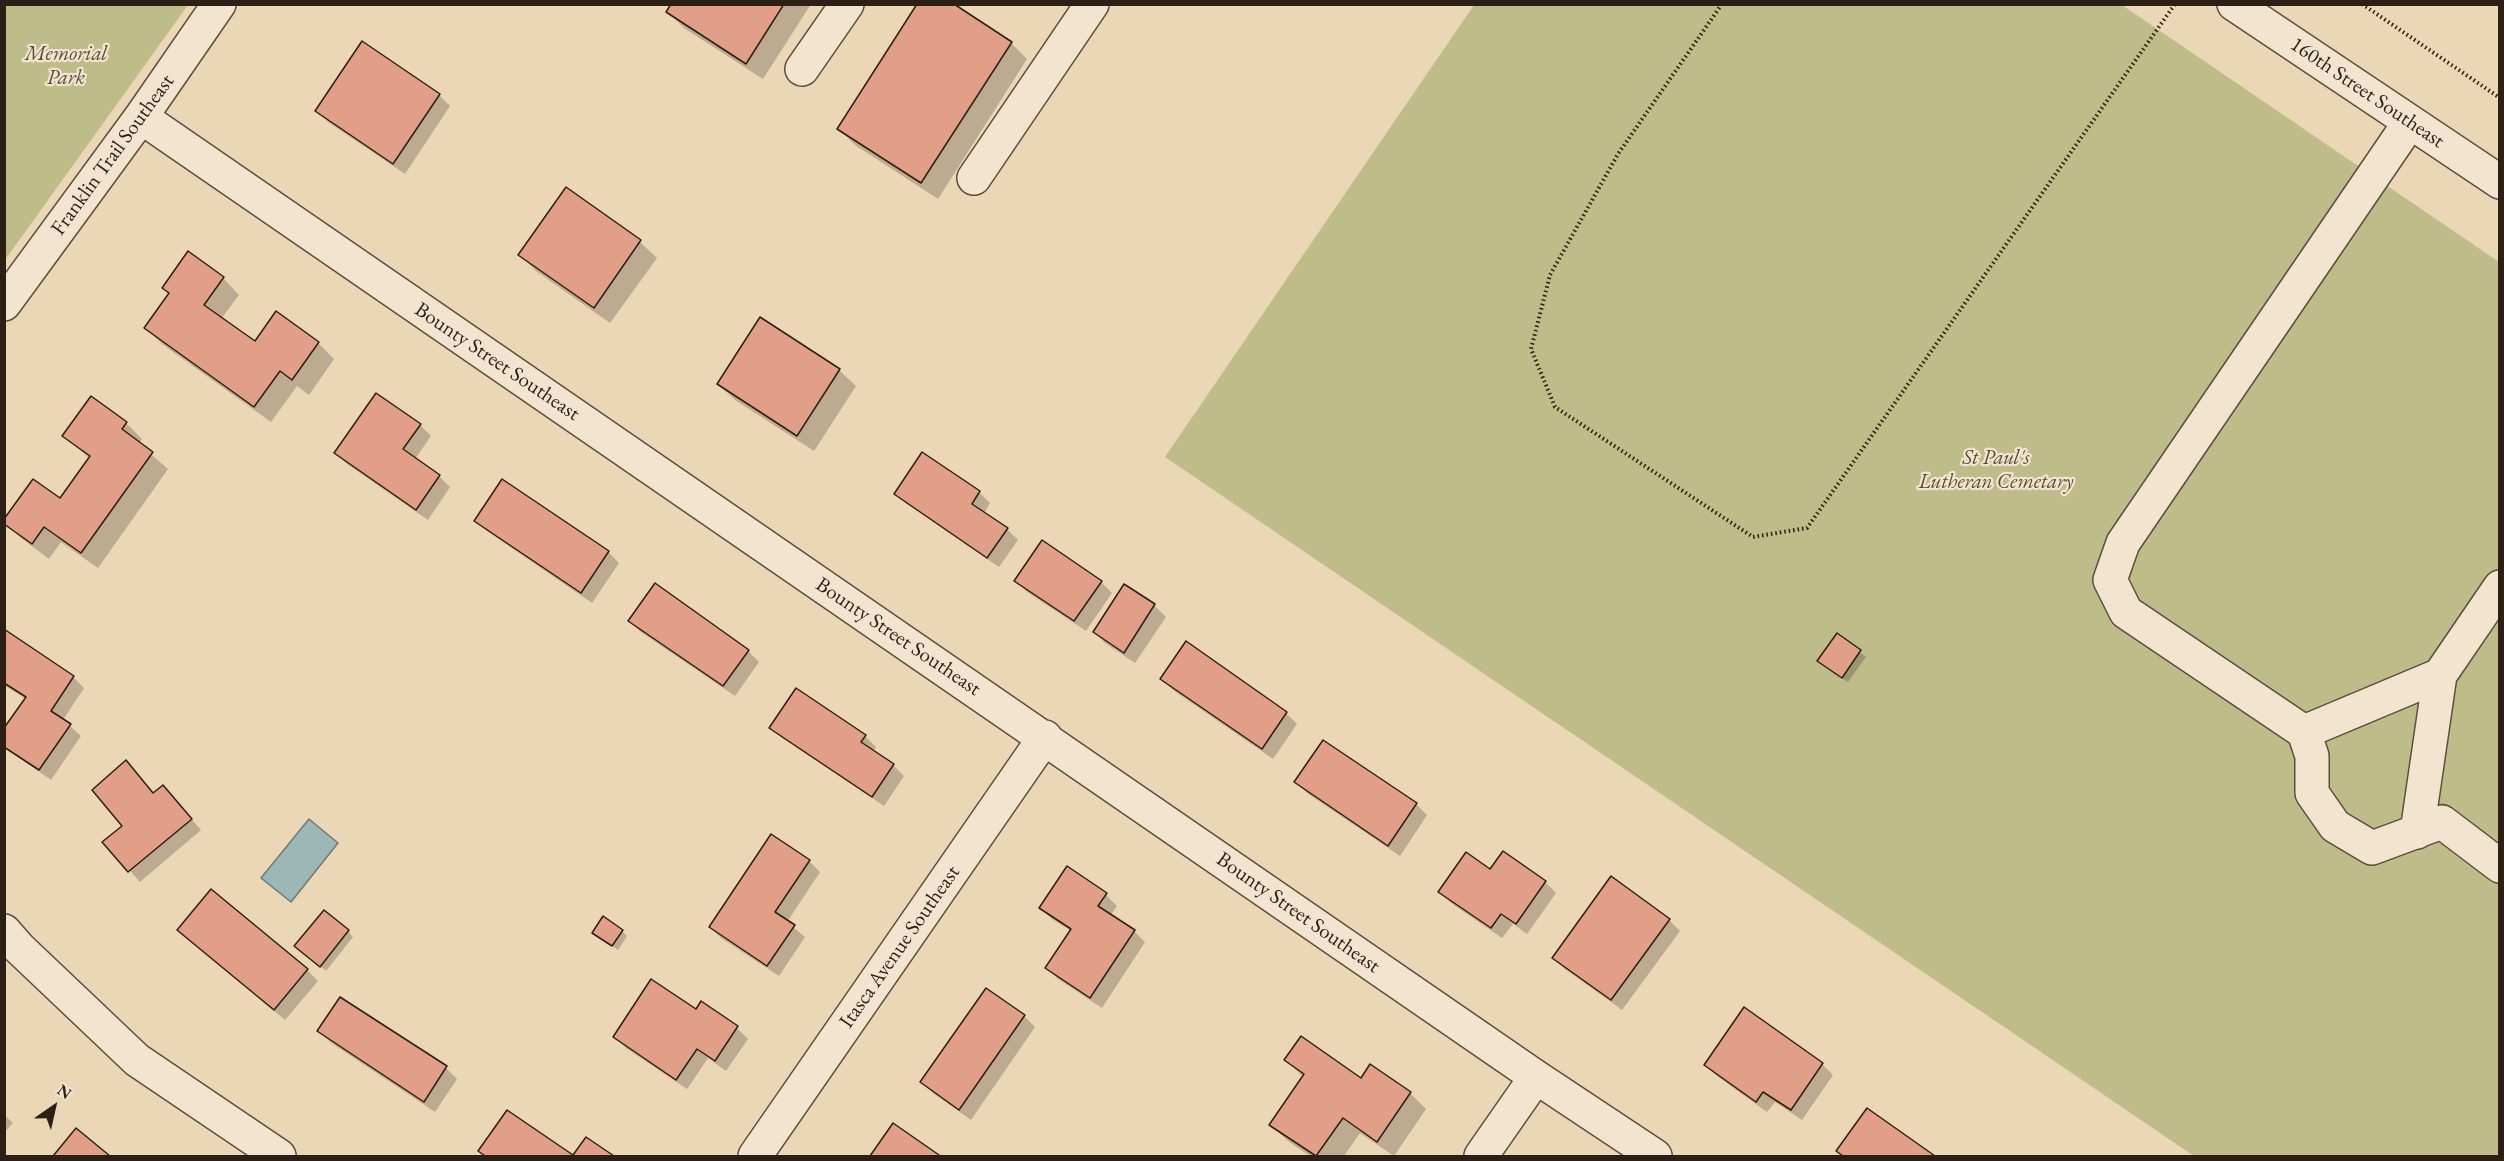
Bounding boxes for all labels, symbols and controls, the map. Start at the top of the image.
street label: 160th Street Southeast [2285,32,2449,154]
park label: Memorial Park [25,41,107,91]
street label: Franklin Trail Southeast [46,70,180,240]
street label: Bounty Street Southeast [410,297,584,427]
park label: St Paul's Lutheran Cemetary [1919,445,2073,495]
street label: Bounty Street Southeast [811,572,985,702]
street label: Bounty Street Southeast [1211,847,1385,979]
street label: Itasca Avenue Southeast [834,861,966,1033]
north arrow [24,1077,84,1137]
text: N [53,1079,76,1104]

